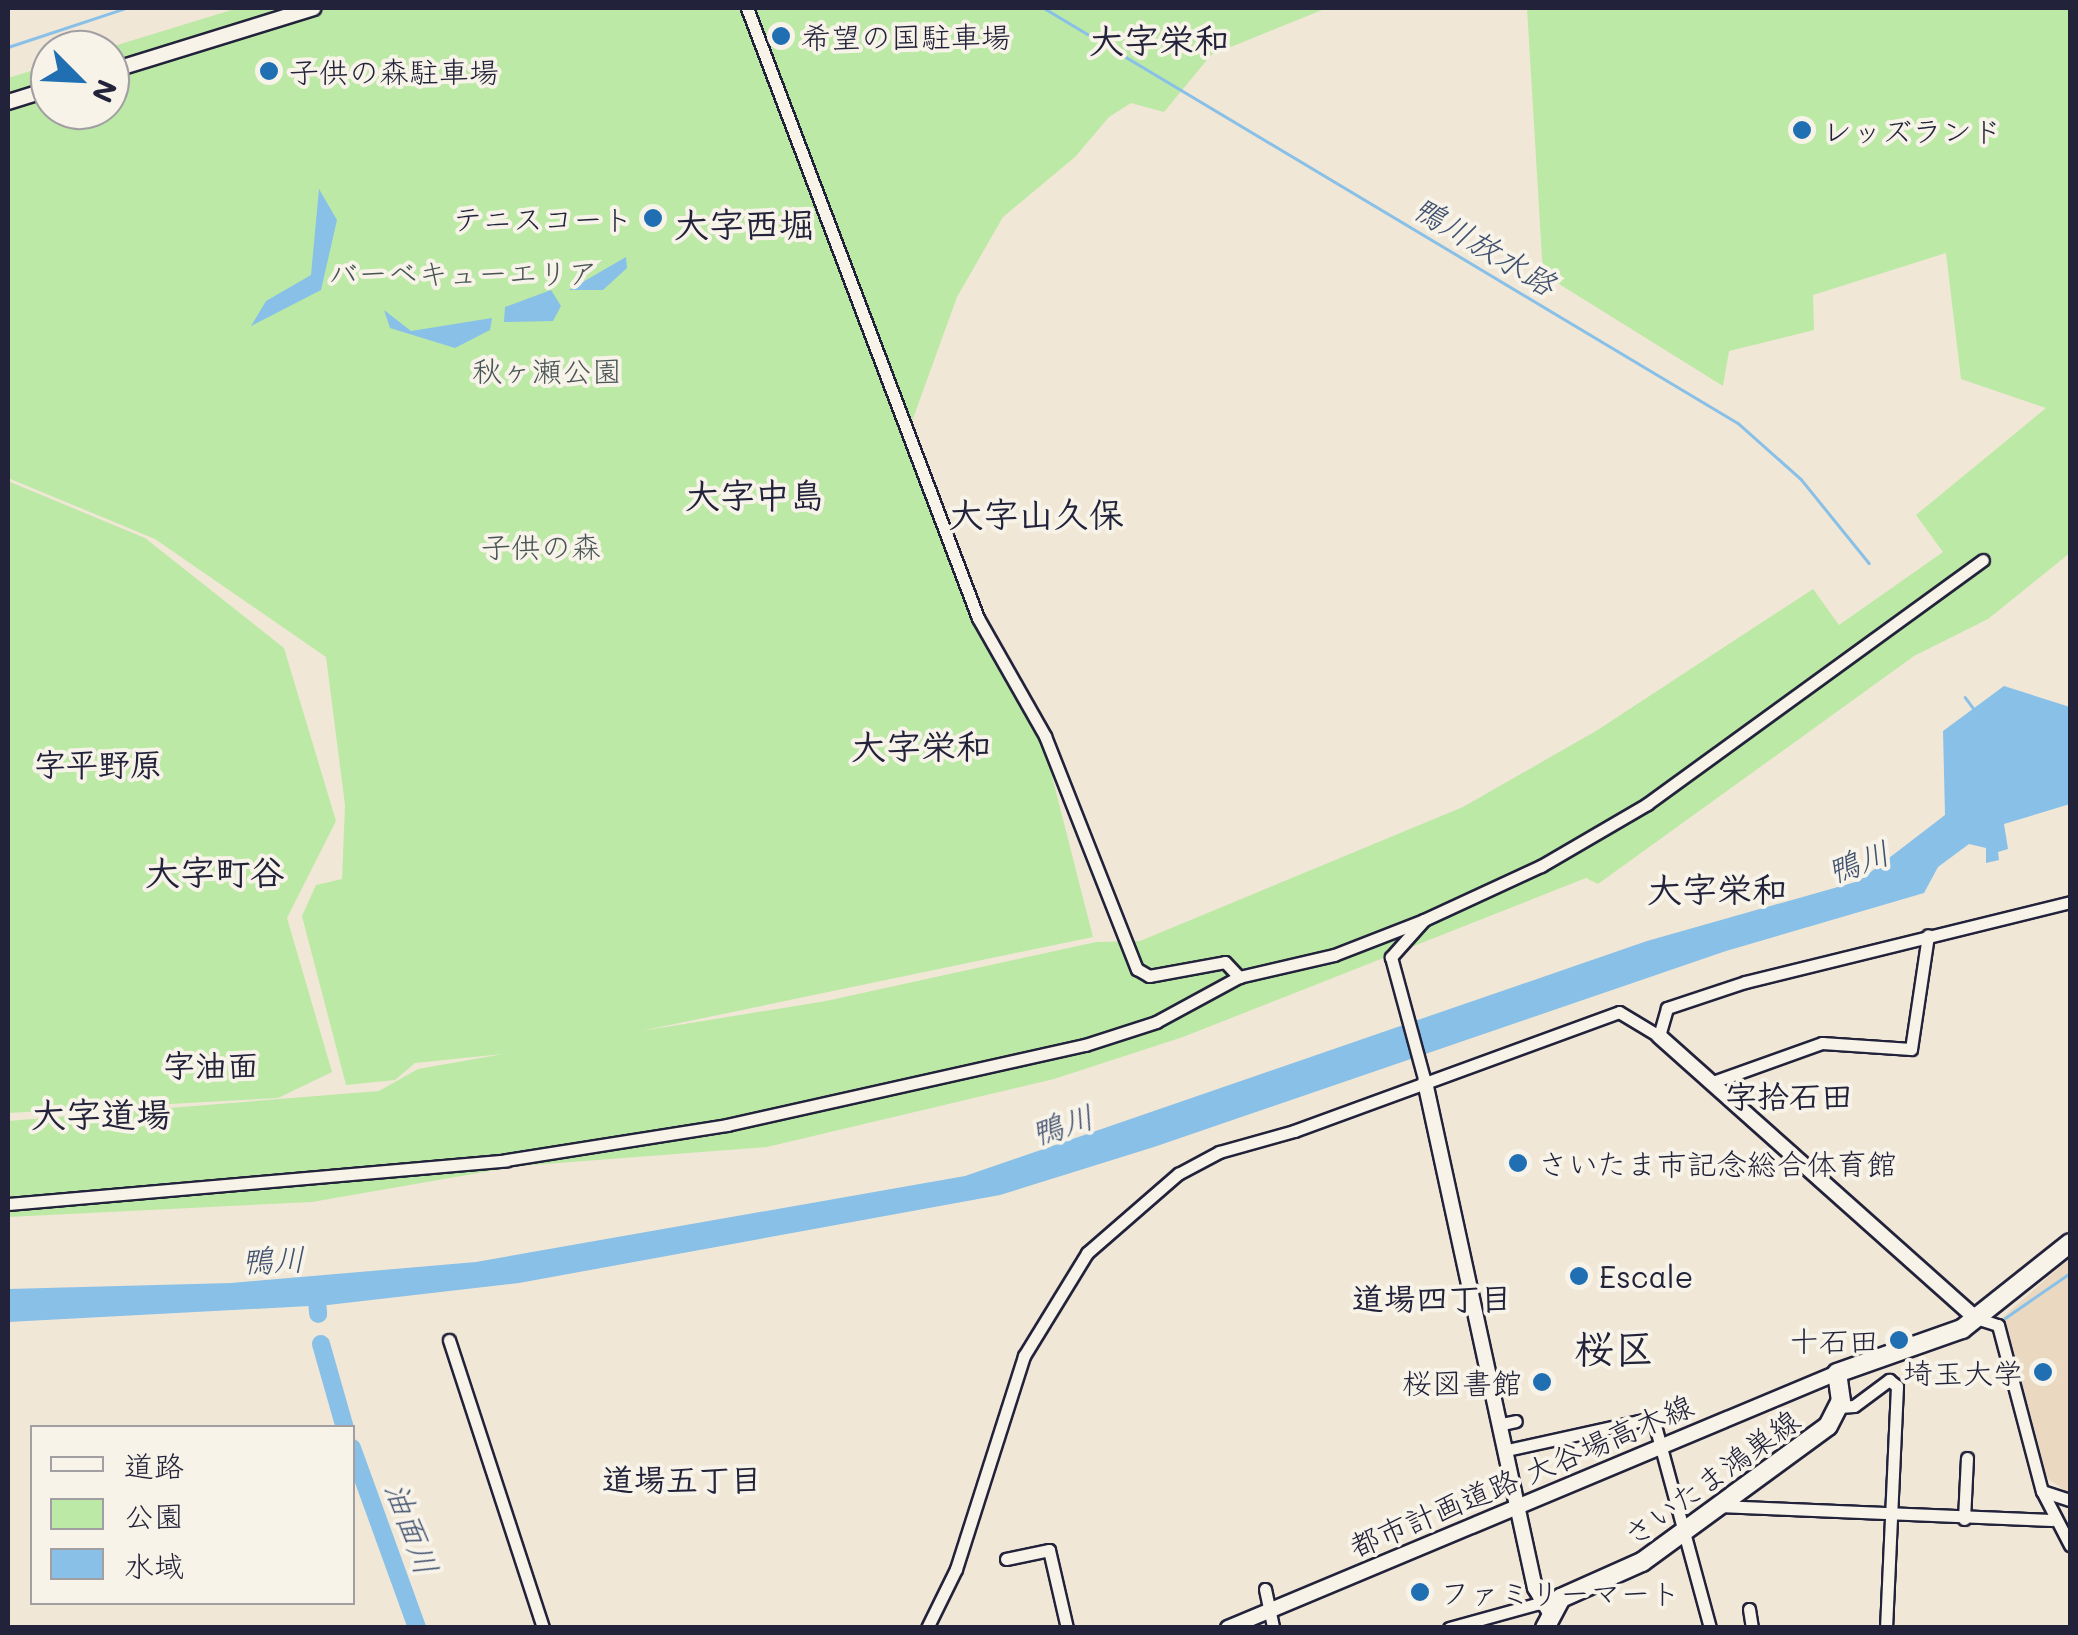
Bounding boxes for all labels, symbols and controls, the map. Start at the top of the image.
place label: 希望の国駐車場 [801,18,1011,54]
district label: 大字栄和 [1089,18,1229,60]
marker: 希望の国駐車場 [770,25,792,47]
north arrow [30,30,130,130]
place label: 子供の森駐車場 [289,53,499,89]
marker: 子供の森駐車場 [258,60,280,82]
text: N [85,74,126,108]
place label: レッズランド [1822,112,2002,148]
marker: レッズランド [1791,119,1813,141]
water label: 鴨川放水路 [1407,187,1563,303]
place label: テニスコート [453,200,633,236]
district label: 大字西堀 [674,202,814,244]
marker: テニスコート [642,207,664,229]
park label: バーベキューエリア [328,254,598,290]
park label: 秋ヶ瀬公園 [472,352,622,388]
district label: 大字中島 [685,473,825,515]
district label: 大字山久保 [949,492,1123,534]
park label: 子供の森 [481,528,601,564]
district label: 大字栄和 [851,724,991,766]
district label: 字平野原 [34,744,162,782]
water label: 鴨川 [1821,832,1895,890]
district label: 大字町谷 [145,850,285,892]
district label: 大字栄和 [1647,867,1787,909]
district label: 字油面 [163,1045,259,1083]
district label: 字拾石田 [1725,1076,1853,1114]
district label: 大字道場 [31,1092,171,1134]
water label: 鴨川 [1026,1096,1098,1152]
place label: さいたま市記念総合体育館 [1538,1145,1898,1181]
marker: さいたま市記念総合体育館 [1507,1152,1529,1174]
water label: 鴨川 [240,1239,306,1279]
place label: Escale [1599,1258,1693,1294]
marker: Escale [1568,1265,1590,1287]
district label: 道場四丁目 [1352,1278,1512,1316]
place label: 十石田 [1789,1322,1879,1358]
district label: 桜区 [1574,1323,1654,1371]
marker: 十石田 [1888,1329,1910,1351]
place label: 埼玉大学 [1903,1354,2023,1390]
marker: 埼玉大学 [2032,1361,2054,1383]
place label: 桜図書館 [1402,1364,1522,1400]
marker: 桜図書館 [1531,1371,1553,1393]
street label: 都市計画道路 大谷場高木線 [1344,1386,1698,1564]
street label: さいたま鴻巣線 [1615,1401,1807,1553]
legend [30,1425,355,1605]
text: 道路 [124,1445,184,1485]
district label: 道場五丁目 [602,1459,762,1497]
water label: 油面川 [379,1476,447,1580]
text: 公園 [124,1495,184,1535]
text: 水域 [124,1545,184,1585]
place label: ファミリーマート [1440,1574,1680,1610]
marker: ファミリーマート [1409,1581,1431,1603]

